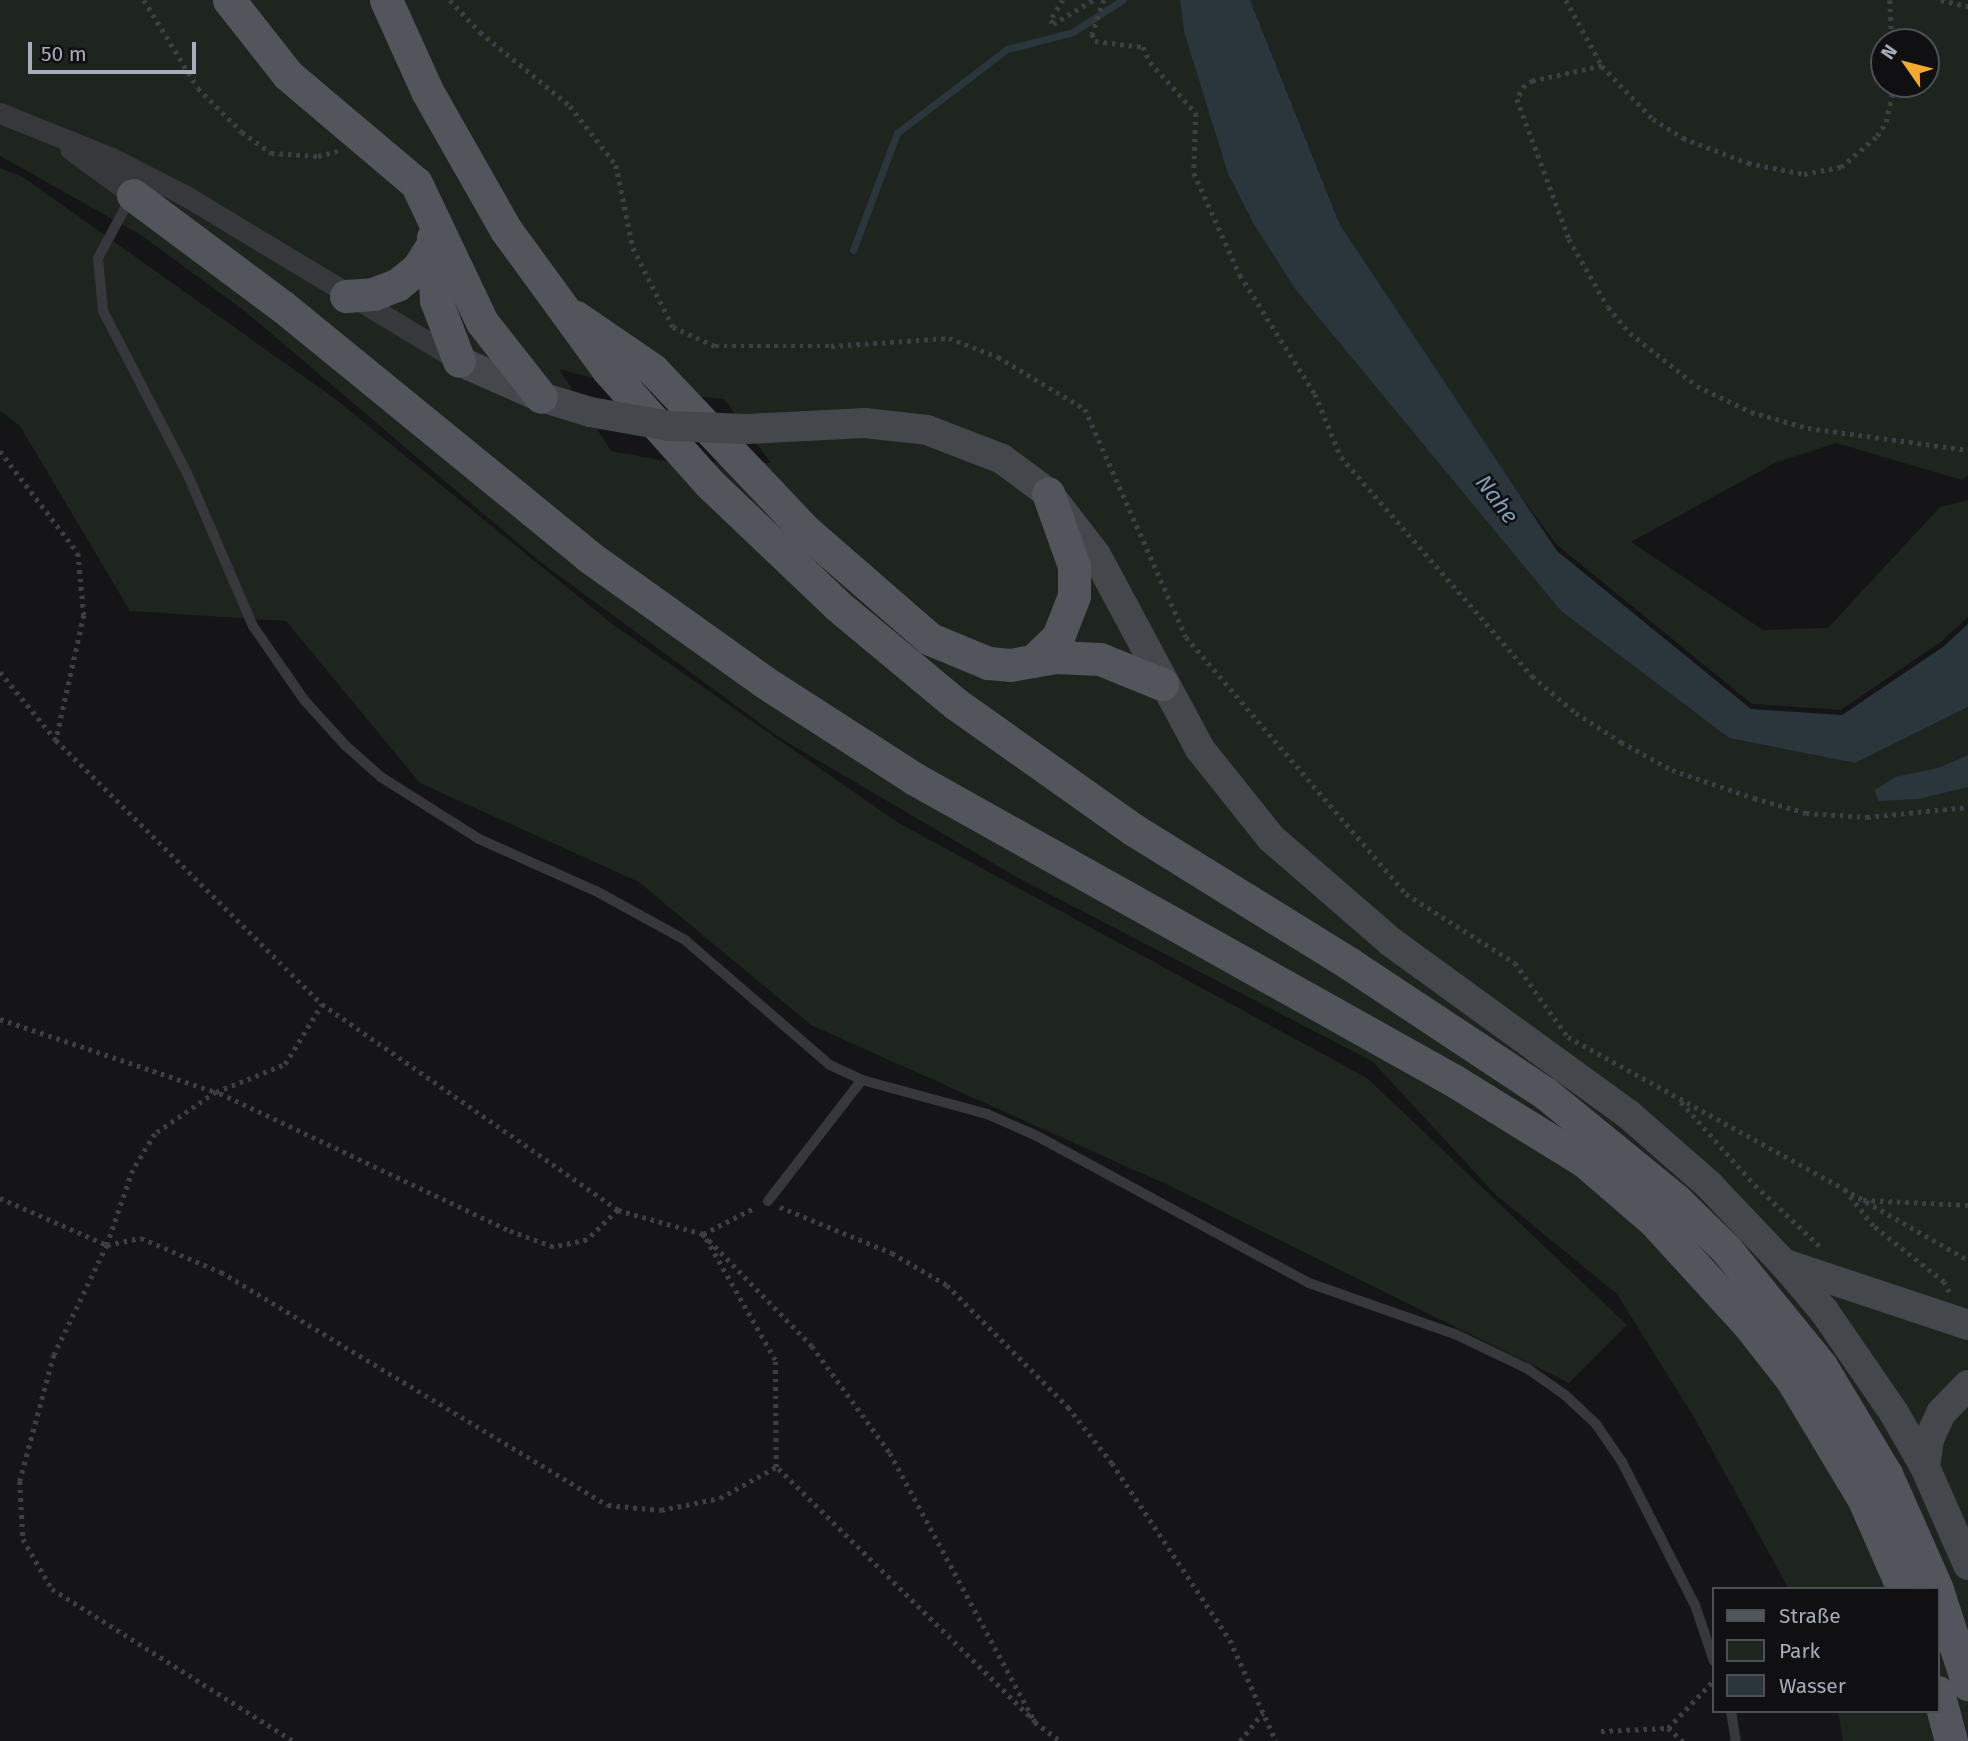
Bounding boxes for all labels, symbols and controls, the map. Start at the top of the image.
scale bar [32,28,200,72]
north arrow [1870,28,1940,98]
text: N [1876,40,1902,64]
text: 50 m [41,41,87,67]
water label: Nahe [1470,469,1524,529]
legend [1713,1587,1940,1713]
text: Straße [1779,1603,1841,1629]
text: Park [1779,1638,1820,1664]
text: Wasser [1779,1673,1846,1699]

